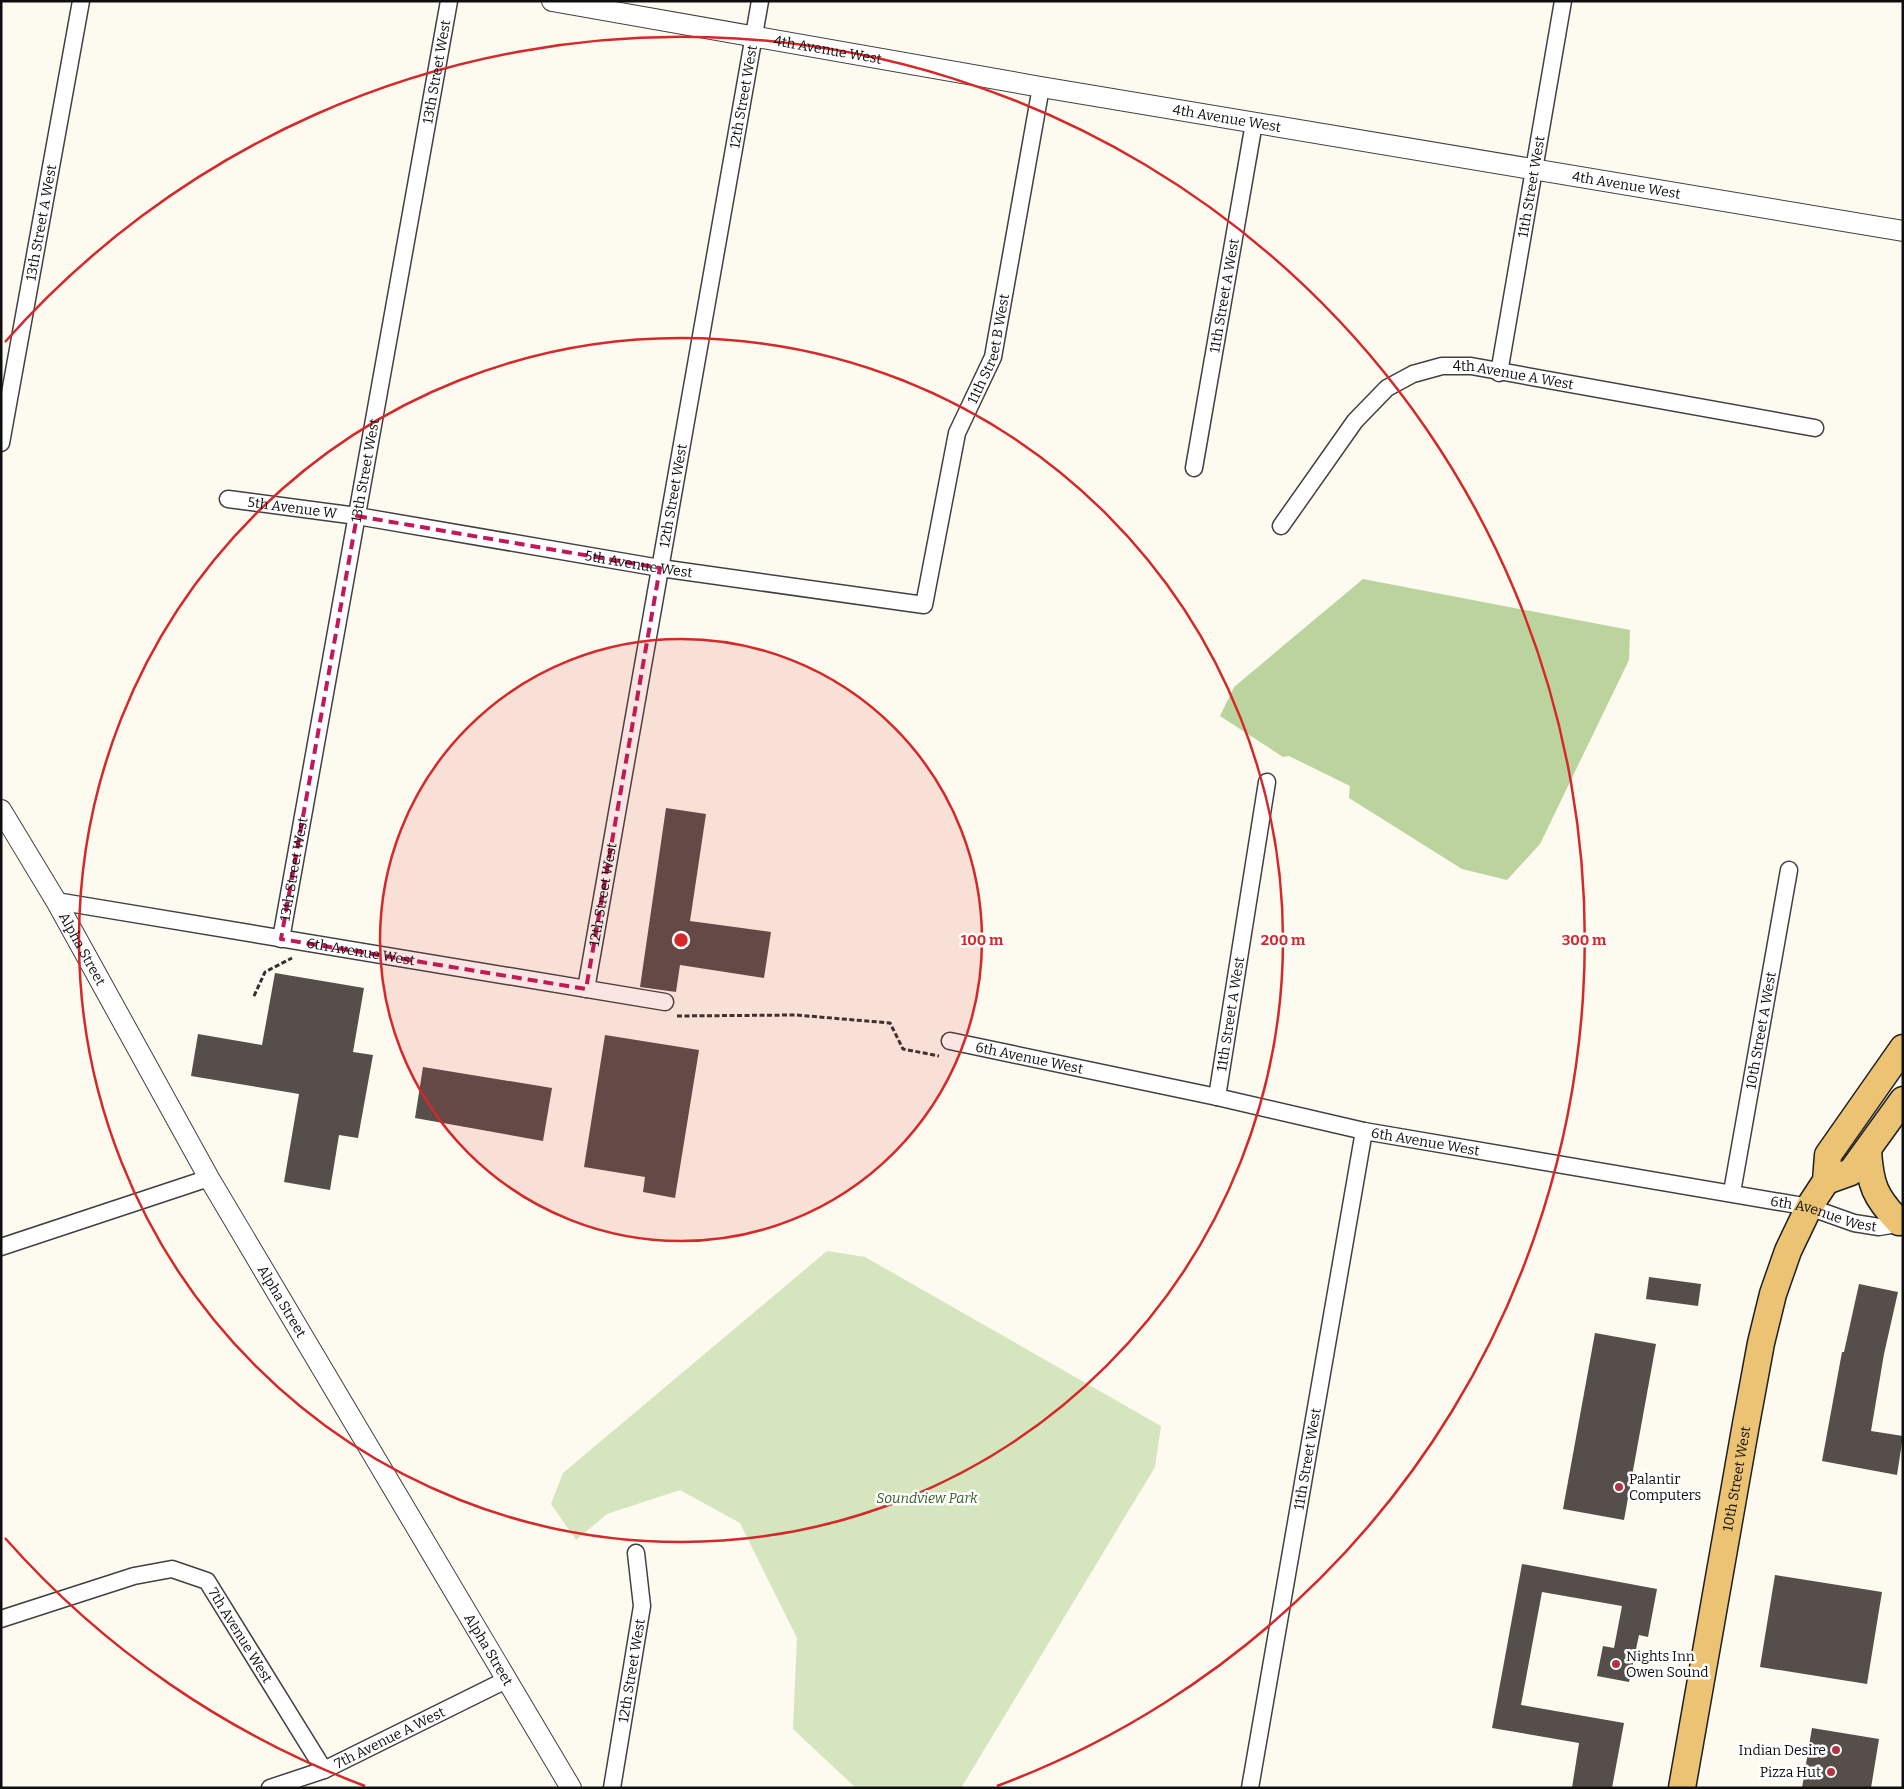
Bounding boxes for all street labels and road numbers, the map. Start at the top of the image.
street label: 13th Street West [419,19,454,125]
street label: 4th Avenue West [772,32,883,67]
street label: 12th Street West [726,44,761,150]
street label: 4th Avenue West [1172,101,1282,135]
street label: 11th Street West [1514,135,1548,239]
street label: 13th Street A West [22,163,60,282]
street label: 4th Avenue West [1571,167,1682,202]
street label: 11th Street A West [1206,237,1242,354]
street label: 11th Street B West [964,292,1013,407]
street label: 4th Avenue A West [1453,358,1575,393]
street label: 13th Street West [347,417,383,524]
street label: 12th Street West [655,442,690,549]
street label: 5th Avenue W [247,493,339,522]
street label: 5th Avenue West [584,547,694,581]
street label: 13th Street West [276,816,311,922]
street label: 12th Street West [585,841,620,948]
street label: Alpha Street [55,909,109,988]
street label: 6th Avenue West [305,934,416,969]
street label: 11th Street A West [1213,956,1248,1073]
street label: 10th Street A West [1742,970,1779,1091]
street label: 6th Avenue West [974,1038,1085,1077]
street label: 6th Avenue West [1370,1124,1481,1159]
street label: 6th Avenue West [1769,1192,1878,1235]
street label: Alpha Street [254,1262,310,1340]
street label: 11th Street West [1290,1407,1324,1511]
street label: 10th Street West [1719,1425,1754,1533]
street label: 7th Avenue West [205,1585,276,1686]
street label: Alpha Street [461,1610,517,1689]
street label: 12th Street West [614,1617,648,1724]
street label: 7th Avenue A West [331,1703,448,1772]

